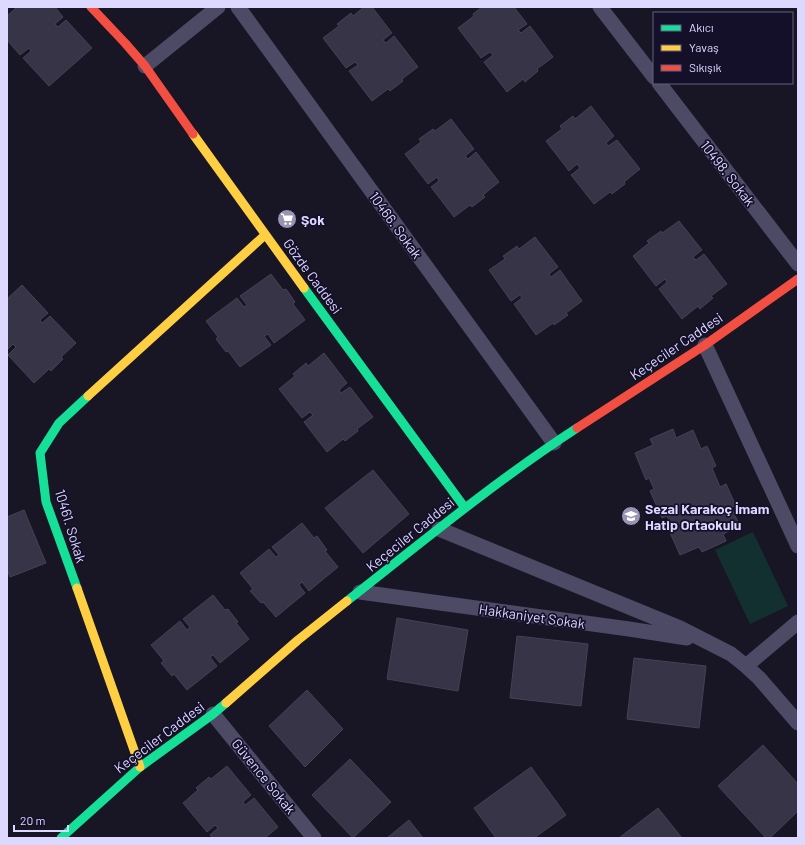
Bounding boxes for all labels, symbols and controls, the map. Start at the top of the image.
legend [653,12,793,84]
text: Akıcı [689,20,714,34]
text: Yavaş [689,40,719,54]
text: Sıkışık [689,60,721,74]
street label: 10498. Sokak [697,137,759,209]
street label: 10466. Sokak [366,188,426,262]
supermarket icon: Şok [276,208,298,230]
place label: Şok [301,211,325,228]
street label: Gözde Caddesi [280,235,346,317]
street label: Keçeciler Caddesi [626,309,726,383]
street label: 10461. Sokak [52,487,90,565]
street label: Keçeciler Caddesi [363,493,457,575]
place label: Sezai Karakoç İmam Hatip Ortaokulu [645,500,770,533]
school or university icon: Sezai Karakoç İmam Hatip Ortaokulu [620,505,642,527]
street label: Hakkaniyet Sokak [478,600,586,632]
street label: Keçeciler Caddesi [111,698,207,776]
street label: Güvence Sokak [229,735,299,817]
scale bar [14,807,68,833]
text: 20 m [20,813,46,827]

